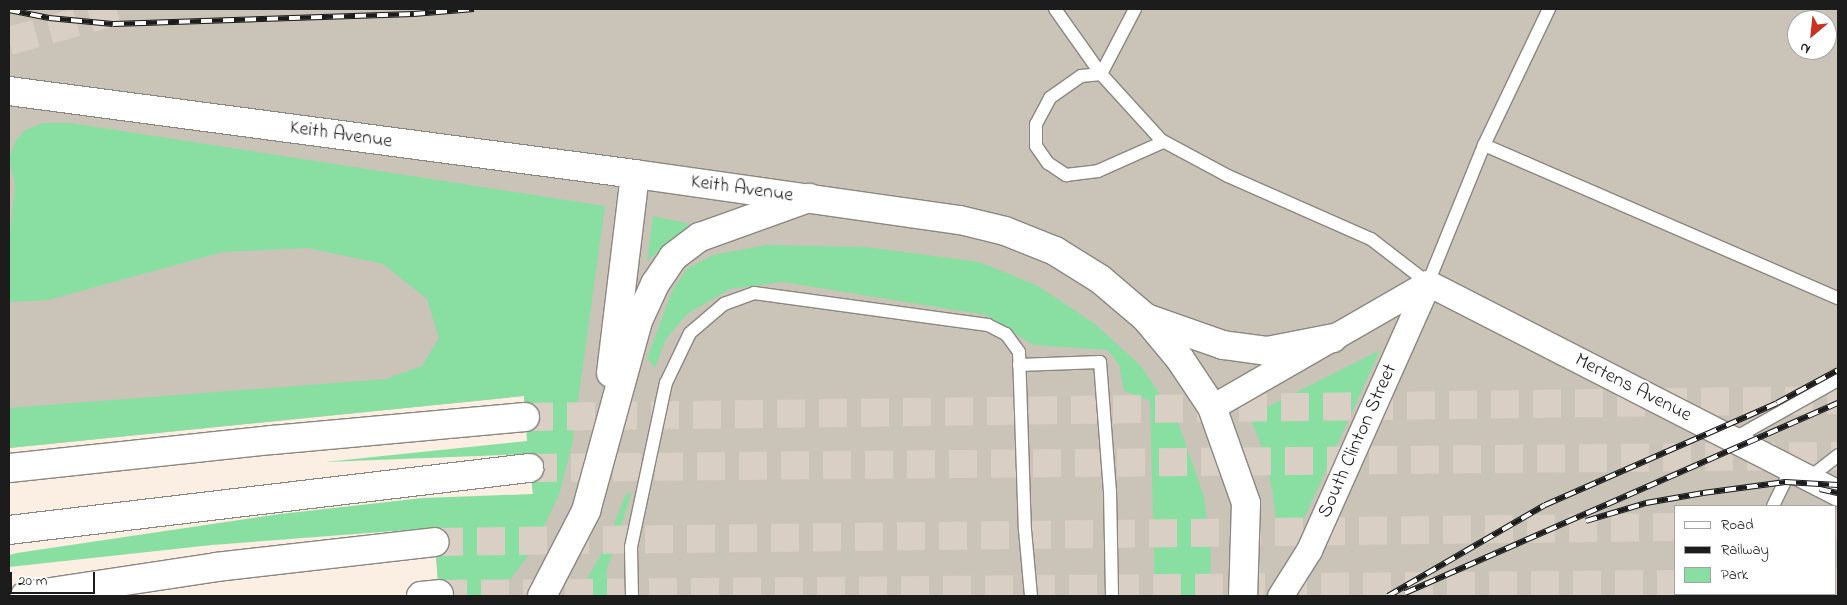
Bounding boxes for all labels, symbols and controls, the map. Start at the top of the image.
north arrow [1787,10,1837,60]
text: N [1796,36,1814,59]
street label: Keith Avenue [288,116,394,154]
street label: Keith Avenue [689,170,795,208]
street label: Mertens Avenue [1571,348,1695,428]
street label: South Clinton Street [1313,360,1403,522]
legend [1674,505,1837,595]
text: Road [1721,514,1754,536]
text: Railway [1721,539,1769,561]
scale bar [12,562,98,594]
text: Park [1721,564,1748,586]
text: 20 m [18,570,47,592]

